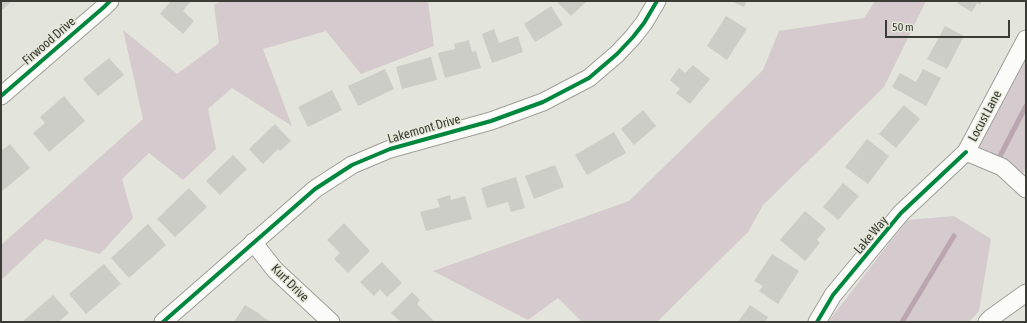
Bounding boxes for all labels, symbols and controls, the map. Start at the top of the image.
scale bar [887,12,1012,38]
street label: Firwood Drive [19,14,79,68]
text: 50 m [892,20,914,34]
street label: Locust Lane [965,88,1005,144]
street label: Lakemont Drive [386,111,462,147]
street label: Lake Way [851,213,891,257]
street label: Kurt Drive [268,261,312,305]

